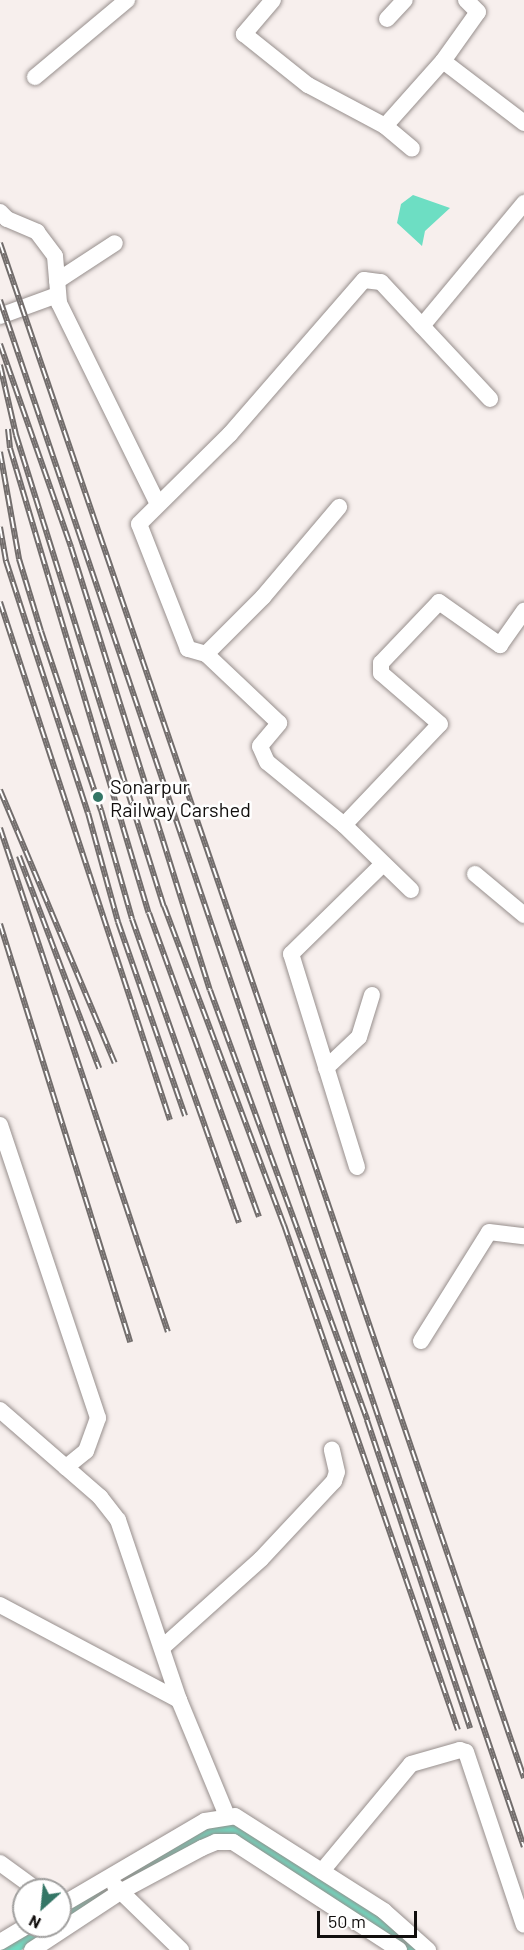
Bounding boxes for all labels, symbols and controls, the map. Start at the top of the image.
place label: Sonarpur Railway Carshed [110,774,251,821]
marker: Sonarpur Railway Carshed [91,790,105,804]
north arrow [12,1878,72,1938]
scale bar [320,1899,420,1937]
text: 50 m [328,1910,366,1932]
text: N [25,1912,44,1934]

